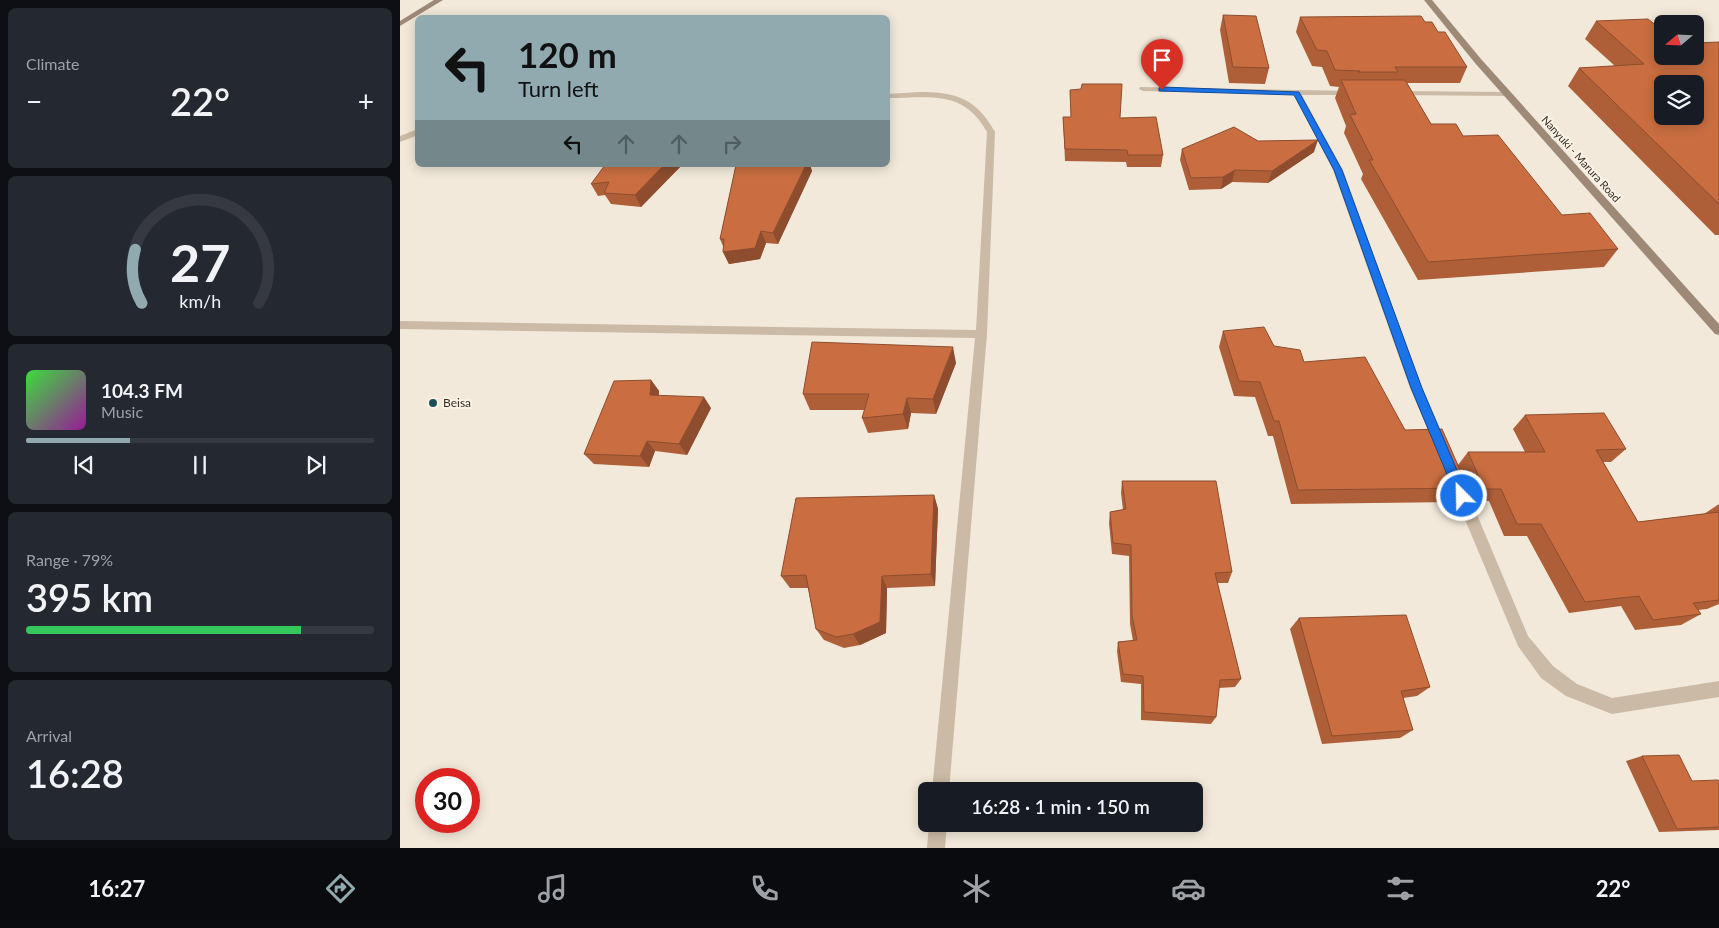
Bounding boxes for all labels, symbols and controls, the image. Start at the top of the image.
north arrow [1654,15,1704,65]
map controls [1654,15,1704,125]
text: 120 m [518,33,617,75]
icon: left [435,35,500,100]
pin [1141,39,1183,90]
icon: arrive [1148,46,1176,74]
text: Climate [26,54,79,73]
text: Turn left [518,75,599,102]
button: layers [1654,75,1704,125]
text: 22° [170,78,230,124]
text: − [26,84,42,118]
text: + [358,84,374,118]
street label: Nanyuki - Marura Road [1539,113,1624,205]
icon: left [559,130,587,158]
icon: ahead [612,130,640,158]
icon: ahead [665,130,693,158]
icon: right [718,130,746,158]
text: 27 [170,231,230,293]
text: km/h [179,290,221,312]
text: 104.3 FM [101,379,183,402]
place label: Beisa [443,395,471,410]
marker: Beisa [427,397,439,409]
text: Music [101,402,143,421]
icon: previous [70,451,98,479]
icon: pause [186,451,214,479]
icon: next [302,451,330,479]
position arrow [1435,469,1487,521]
text: Range · 79% [26,550,113,569]
text: 395 km [26,574,153,620]
text: Arrival [26,726,72,745]
text: 16:28 [26,750,124,796]
speed limit sign: 30 [415,768,480,833]
text: 16:28 · 1 min · 150 m [971,795,1150,818]
icon: directions [323,871,358,906]
icon: music [535,871,570,906]
icon: phone [747,871,782,906]
icon: climate [959,871,994,906]
icon: car [1171,871,1206,906]
icon: filters [1383,871,1418,906]
text: 16:27 [89,875,145,902]
text: 22° [1596,875,1630,902]

